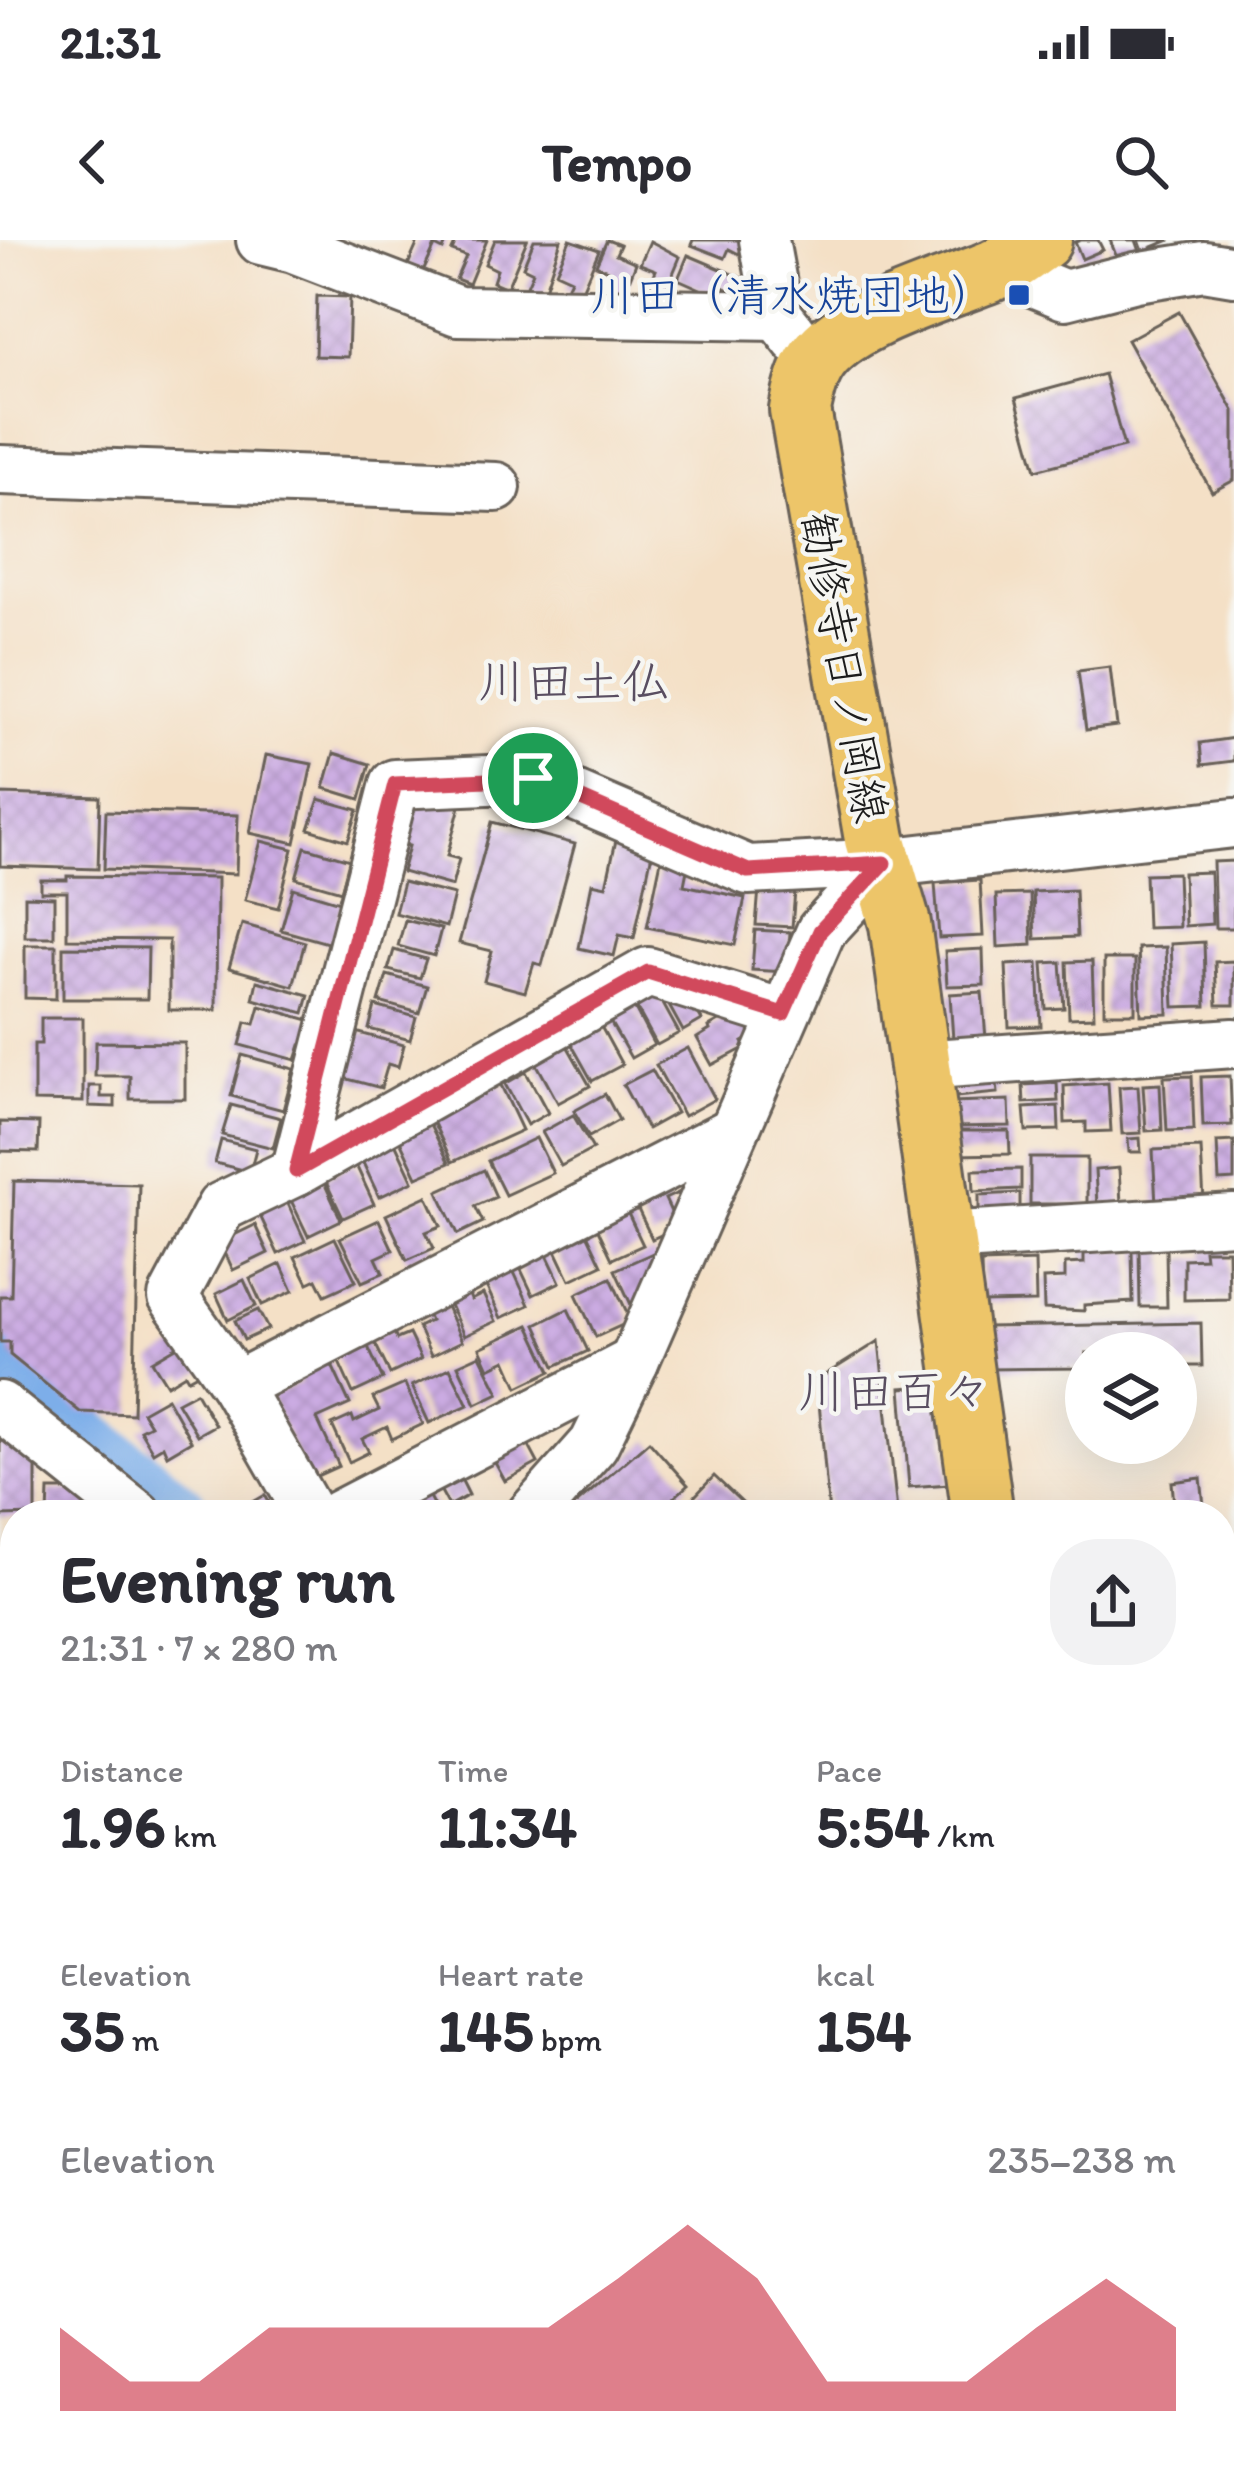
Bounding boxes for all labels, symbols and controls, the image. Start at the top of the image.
text: 21:31 [60,15,161,69]
icon: back [60,129,126,195]
icon: search [1108,129,1174,195]
text: Tempo [542,130,692,195]
place label: 川田（清水焼団地） [590,268,995,322]
marker: 川田（清水焼団地） [1006,282,1032,308]
street label: 勧修寺日ノ岡線 [791,507,899,827]
district label: 川田土仏 [478,652,670,710]
pin [482,727,584,829]
icon: arrive [500,745,566,811]
map controls [1065,1332,1197,1464]
button: layers [1065,1332,1197,1464]
district label: 川田百々 [798,1362,990,1420]
text: Evening run [60,1539,395,1619]
button: share [1050,1539,1176,1665]
text: 21:31 · 7 × 280 m [60,1624,338,1671]
text: Distance [60,1751,184,1790]
text: Time [438,1751,508,1790]
text: Pace [816,1751,882,1790]
text: 1.96 [60,1790,166,1862]
text: 11:34 [438,1790,577,1862]
text: 5:54 [816,1790,930,1862]
text: km [166,1816,217,1855]
text: /km [930,1816,995,1855]
text: Elevation [60,1955,191,1994]
text: Heart rate [438,1955,584,1994]
text: kcal [816,1955,875,1994]
text: 35 [60,1994,124,2066]
text: 145 [438,1994,533,2066]
text: 154 [816,1994,911,2066]
text: m [124,2020,159,2059]
text: bpm [533,2020,602,2059]
text: Elevation [60,2136,215,2183]
text: 235–238 m [987,2136,1176,2183]

